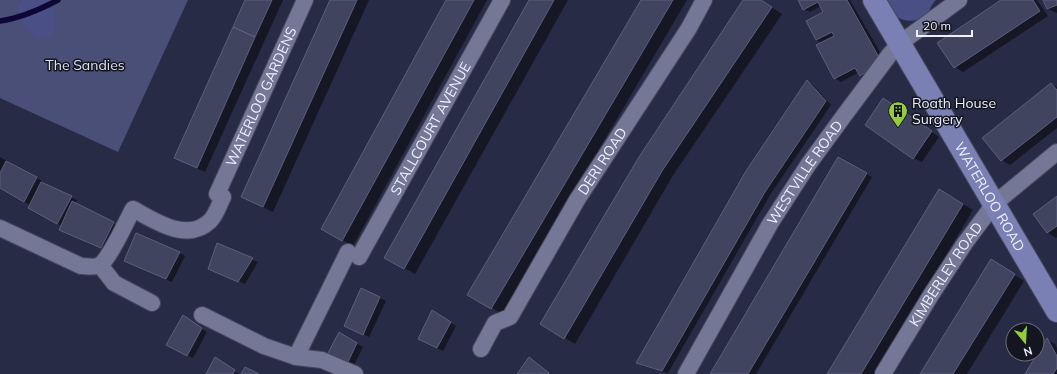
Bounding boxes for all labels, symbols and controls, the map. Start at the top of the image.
scale bar [917,12,972,38]
text: 20 m [923,18,951,33]
street label: WATERLOO GARDENS [222,24,301,169]
park label: The Sandies [45,56,125,74]
street label: STALLCOURT AVENUE [386,59,475,198]
place label: Roath House Surgery [912,94,996,128]
building icon: Roath House Surgery [887,100,909,128]
street label: WESTVILLE ROAD [763,117,847,228]
street label: DERI ROAD [574,124,631,198]
street label: WATERLOO ROAD [950,139,1029,254]
street label: KIMBERLEY ROAD [905,218,986,330]
north arrow [1005,322,1045,362]
text: N [1022,344,1034,359]

